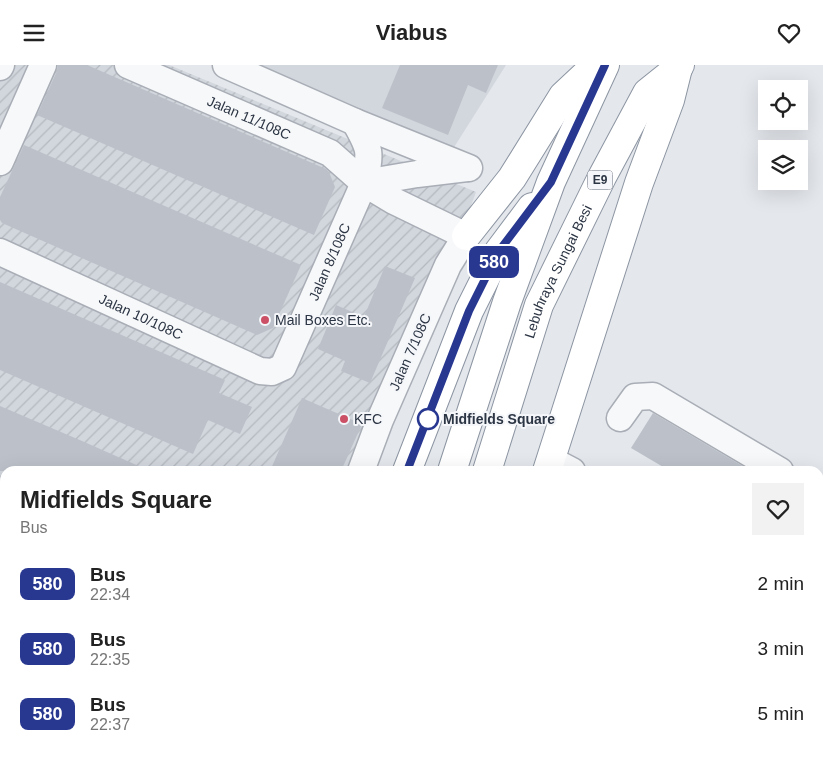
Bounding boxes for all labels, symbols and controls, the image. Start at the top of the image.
icon: menu [20,19,48,47]
icon: heart [775,19,803,47]
text: Viabus [376,20,447,45]
map controls [758,80,808,190]
button: locate [758,80,808,130]
street label: Jalan 11/108C [205,93,293,143]
button: layers [758,140,808,190]
road number: E9 [588,171,612,189]
street label: Lebuhraya Sungai Besi [521,202,595,340]
street label: Jalan 8/108C [305,221,353,303]
line badge: 580 [465,246,523,278]
text: 580 [479,252,509,272]
street label: Jalan 10/108C [97,290,185,343]
street label: Jalan 7/108C [386,311,434,393]
place label: Mail Boxes Etc. [275,312,371,328]
marker: Mail Boxes Etc. [259,314,271,326]
marker: Midfields Square [417,408,439,430]
place label: KFC [354,411,382,427]
place label: Midfields Square [443,411,555,427]
marker: KFC [338,413,350,425]
button: heart [752,483,804,535]
text: Midfields Square [20,486,212,513]
text: Bus [20,519,48,536]
text: Bus [90,564,126,585]
text: 2 min [758,573,804,594]
text: 580 [32,574,63,594]
text: 22:34 [90,586,130,603]
text: Bus [90,629,126,650]
text: 3 min [758,638,804,659]
text: 580 [32,639,63,659]
text: 22:35 [90,651,130,668]
text: Bus [90,694,126,715]
text: 5 min [758,703,804,724]
text: 580 [32,704,63,724]
text: 22:37 [90,716,130,733]

